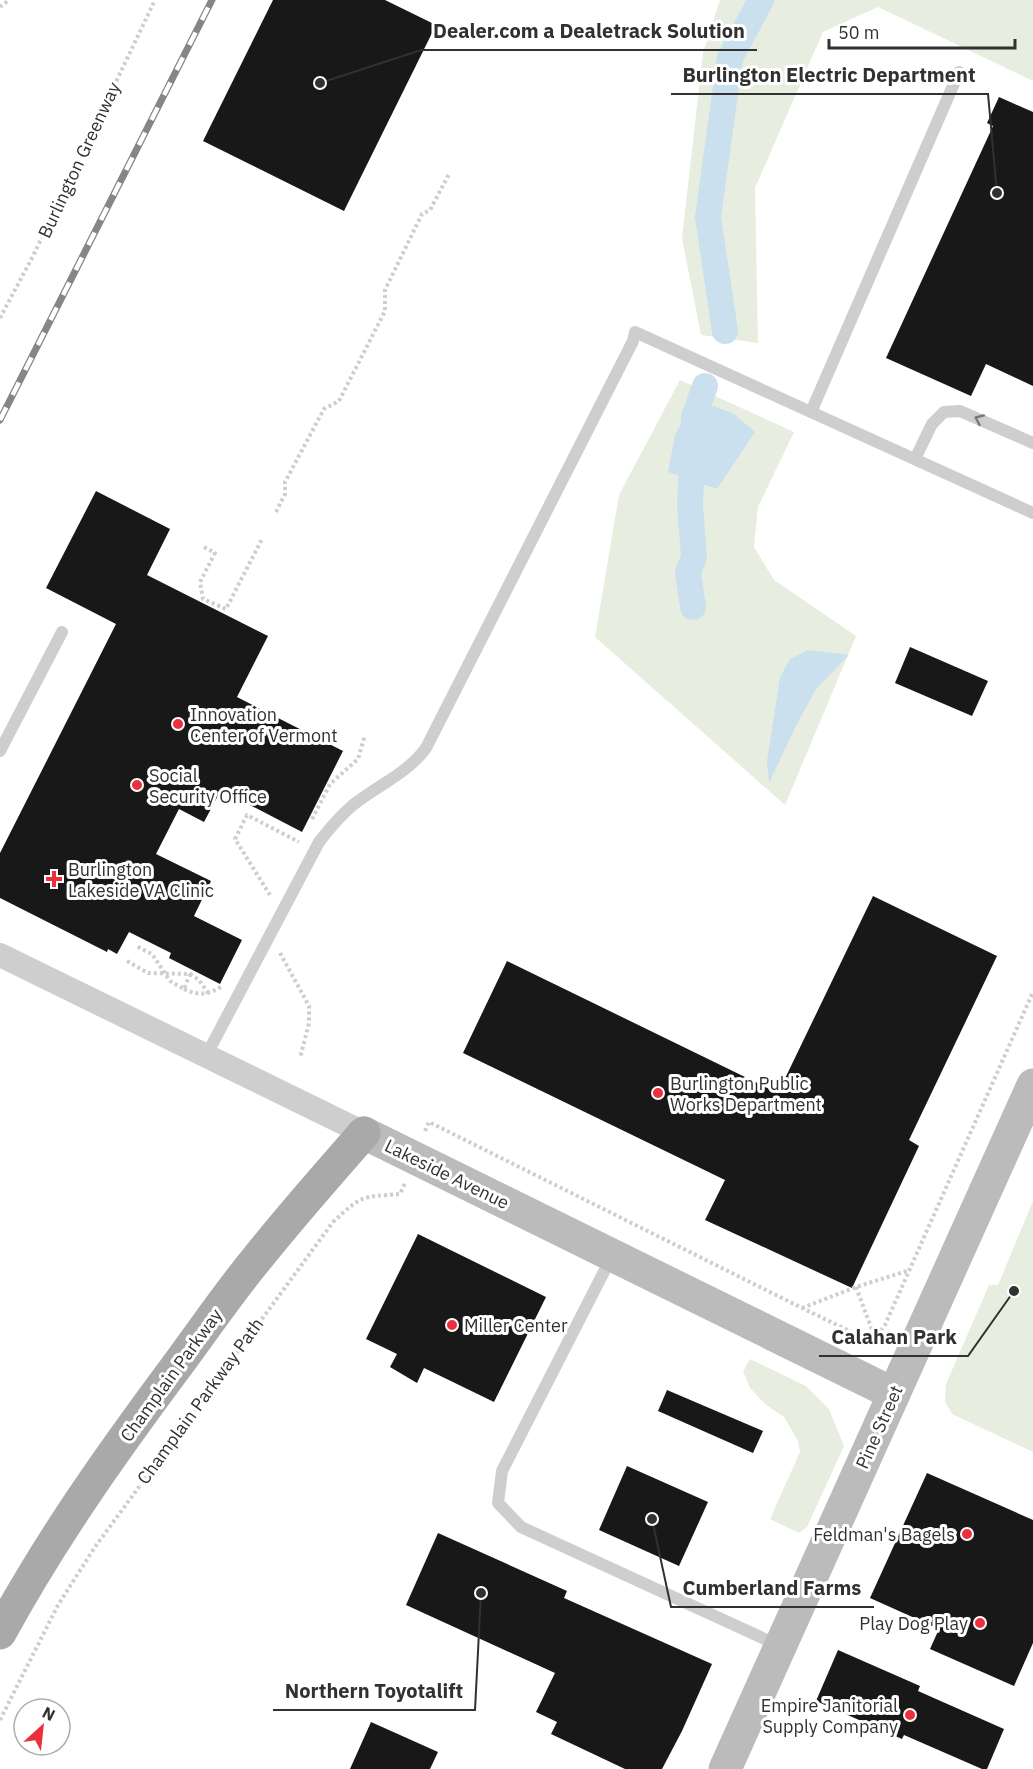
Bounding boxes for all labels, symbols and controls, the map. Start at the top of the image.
callout: Dealer.com a Dealetrack Solution [421,12,757,50]
scale bar [829,12,1015,50]
text: Dealer.com a Dealetrack Solution [433,17,745,44]
text: 50 m [838,21,880,44]
callout: Burlington Electric Department [671,56,988,94]
text: Burlington Electric Department [682,61,976,88]
street label: Burlington Greenway [33,78,125,242]
one-way arrow [975,414,986,426]
place label: Innovation Center of Vermont [190,703,338,747]
marker: Innovation Center of Vermont [171,717,185,731]
place label: Social Security Office [149,764,267,808]
marker: Social Security Office [130,778,144,792]
place label: Burlington Lakeside VA Clinic [68,858,214,902]
marker: Burlington Lakeside VA Clinic [45,870,63,888]
place label: Burlington Public Works Department [670,1072,822,1116]
marker: Burlington Public Works Department [651,1086,665,1100]
street label: Lakeside Avenue [381,1134,513,1214]
street label: Champlain Parkway [115,1304,227,1446]
street label: Champlain Parkway Path [132,1313,268,1489]
place label: Miller Center [464,1314,568,1337]
marker: Miller Center [445,1318,459,1332]
callout: Calahan Park [819,1318,968,1356]
text: Calahan Park [831,1323,957,1350]
street label: Pine Street [850,1382,908,1472]
place label: Feldman's Bagels [813,1523,955,1546]
marker: Feldman's Bagels [960,1527,974,1541]
callout: Cumberland Farms [671,1569,874,1607]
text: Cumberland Farms [683,1574,861,1601]
place label: Play Dog Play [859,1612,968,1635]
marker: Play Dog Play [973,1616,987,1630]
callout: Northern Toyotalift [273,1672,475,1710]
text: Northern Toyotalift [285,1677,463,1704]
place label: Empire Janitorial Supply Company [761,1694,898,1738]
north arrow [12,1697,72,1757]
text: N [39,1702,59,1725]
marker: Empire Janitorial Supply Company [903,1708,917,1722]

